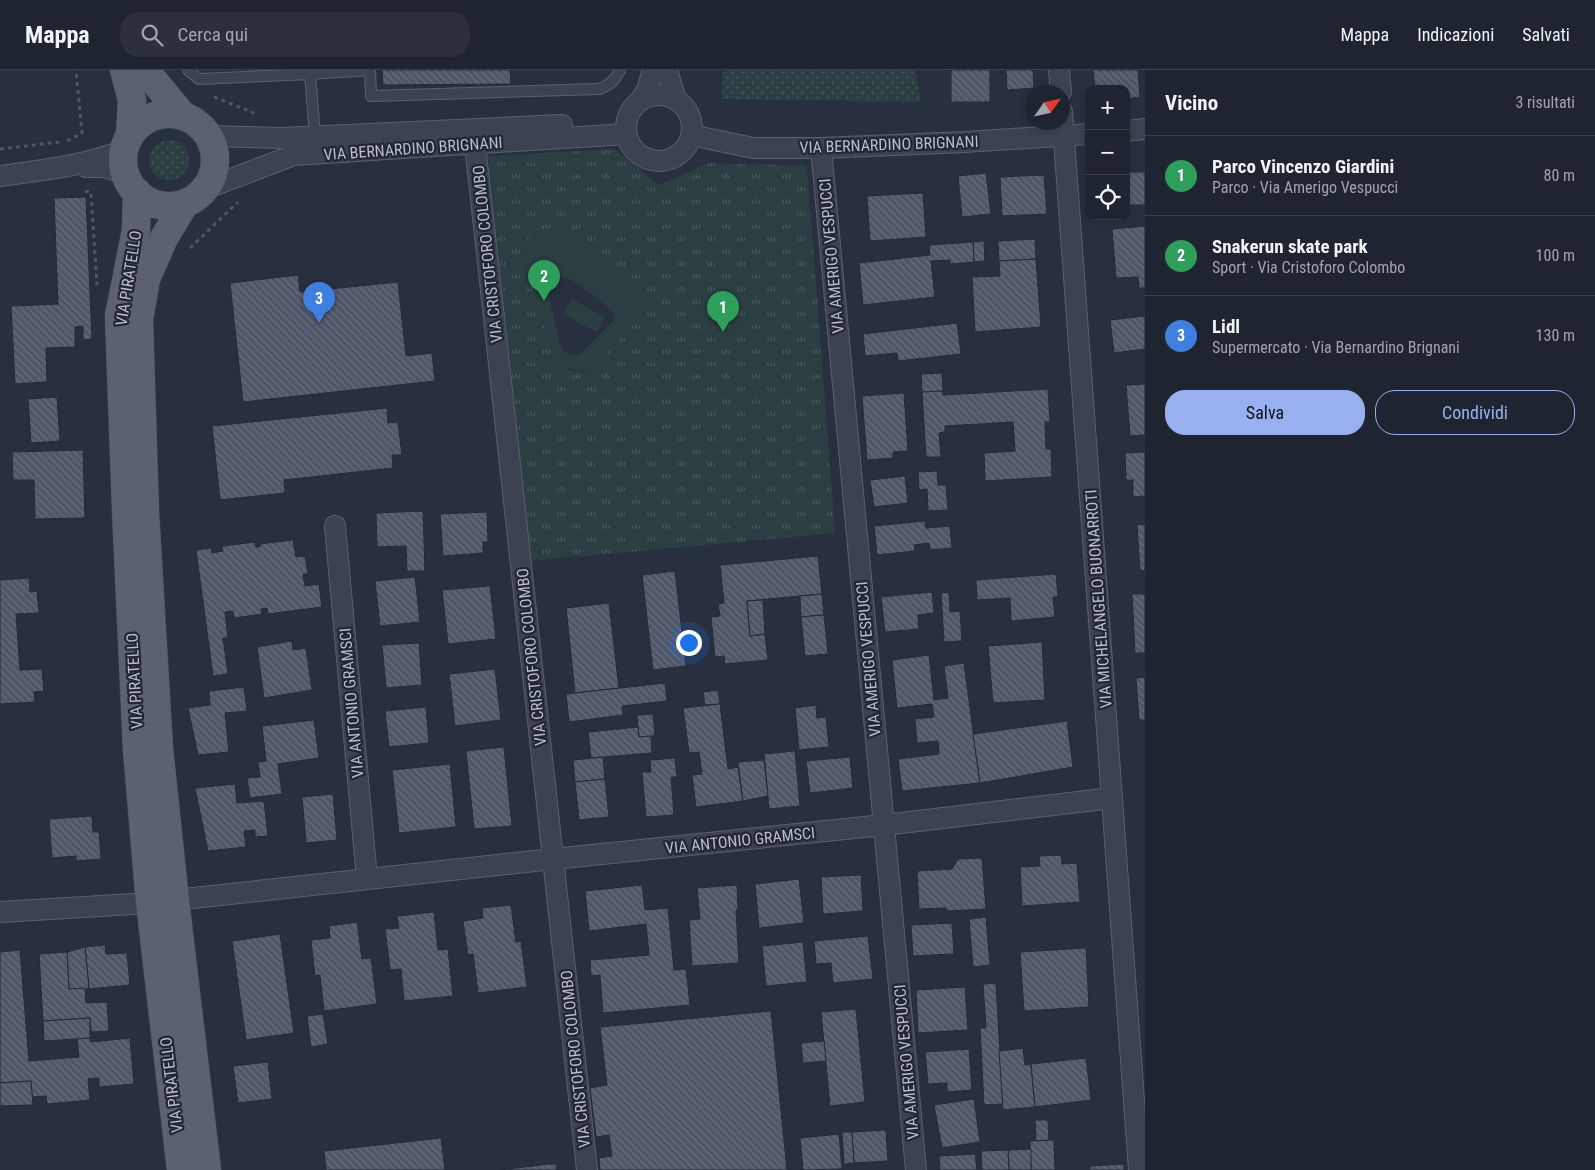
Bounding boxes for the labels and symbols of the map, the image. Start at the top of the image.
north arrow [1025,85,1070,130]
street label: VIA BERNARDINO BRIGNANI [799,132,979,157]
street label: VIA BERNARDINO BRIGNANI [323,133,503,164]
street label: VIA CRISTOFORO COLOMBO [469,164,506,344]
street label: VIA AMERIGO VESPUCCI [815,178,848,334]
street label: VIA PIRATELLO [112,229,145,327]
pin: 2 [528,260,560,301]
pin: 3 [303,282,335,323]
pin: 1 [707,291,739,332]
street label: VIA MICHELANGELO BUONARROTI [1081,489,1116,709]
street label: VIA CRISTOFORO COLOMBO [513,567,550,747]
street label: VIA AMERIGO VESPUCCI [852,581,885,737]
street label: VIA ANTONIO GRAMSCI [335,627,368,779]
your location [676,630,702,656]
street label: VIA PIRATELLO [122,632,147,730]
street label: VIA ANTONIO GRAMSCI [664,823,816,858]
street label: VIA CRISTOFORO COLOMBO [557,969,594,1149]
street label: VIA AMERIGO VESPUCCI [890,984,923,1140]
street label: VIA PIRATELLO [156,1036,187,1134]

